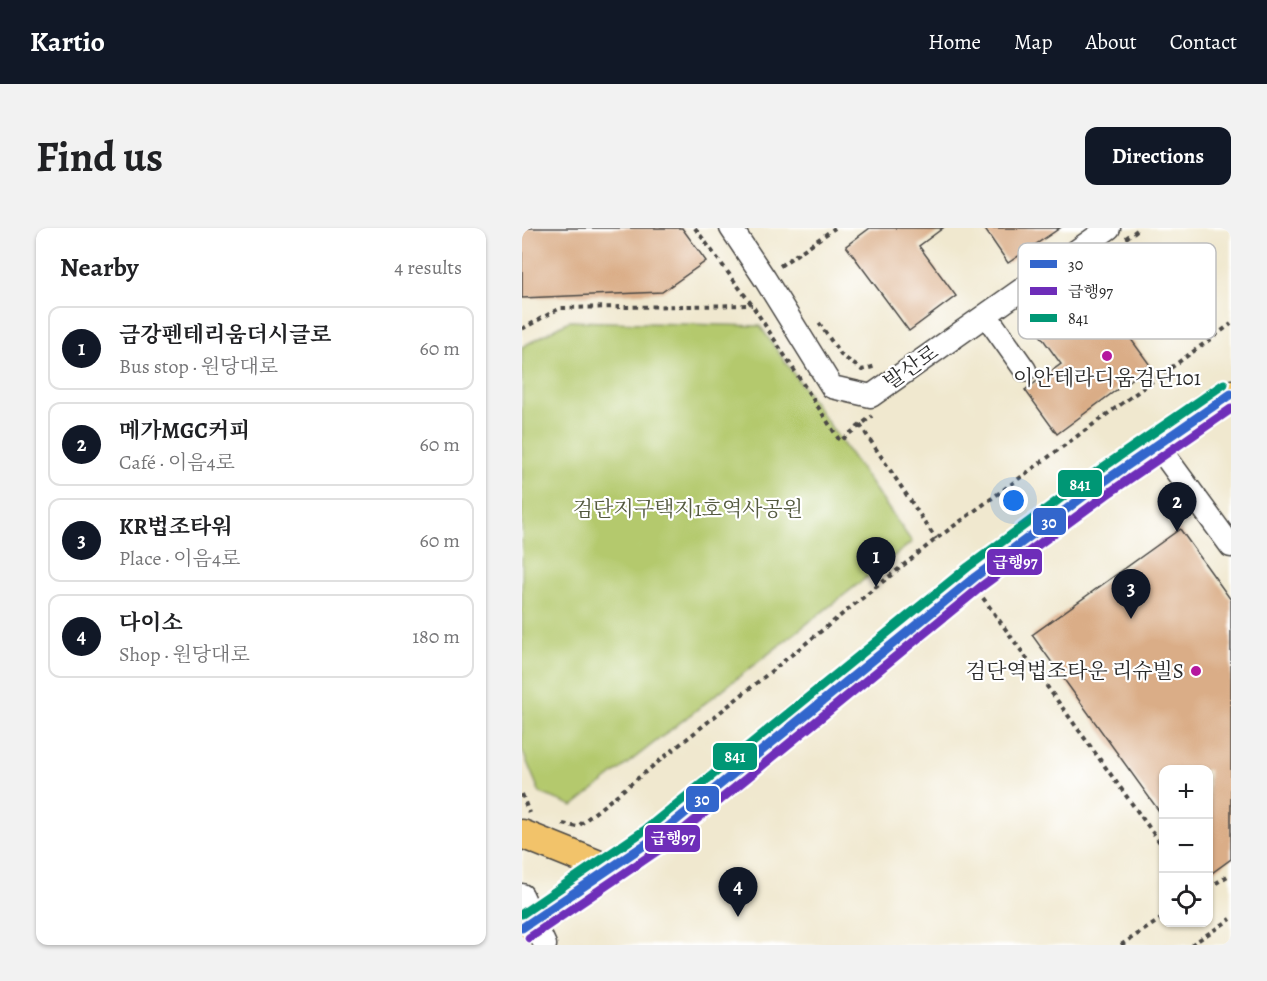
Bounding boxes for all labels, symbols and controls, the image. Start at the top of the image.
text: Kartio [30,23,105,61]
text: Home [928,28,981,56]
text: Map [1014,28,1052,56]
text: About [1085,28,1137,56]
text: Contact [1170,28,1237,56]
button: Directions [1085,127,1231,185]
text: Find us [36,128,163,185]
legend [1018,243,1216,339]
text: Nearby [60,250,139,285]
text: 4 results [394,254,462,281]
text: 30 [1068,254,1083,276]
text: 급행97 [1068,281,1113,303]
text: 841 [1068,308,1089,330]
text: 금강펜테리움더시글로 [119,320,332,350]
text: 1 [78,335,85,362]
text: 60 m [420,335,460,362]
street label: 발산로 [878,338,944,396]
marker: 이안테라디움검단101 [1100,349,1114,363]
text: Bus stop · 원당대로 [119,353,278,380]
place label: 이안테라디움검단101 [1013,364,1201,392]
text: 메가MGC커피 [119,416,250,446]
text: 2 [77,431,86,458]
text: 60 m [420,431,460,458]
text: Café · 이음4로 [119,449,235,476]
line badge: 841 [1057,469,1103,498]
text: 841 [1070,474,1091,496]
pin: 2 [1158,482,1196,532]
your location [999,486,1028,515]
park label: 검단지구택지1호역사공원 [573,495,803,523]
line badge: 30 [1032,507,1067,536]
text: KR법조타워 [119,512,233,542]
text: 30 [1042,512,1056,534]
text: 3 [77,527,86,554]
text: 60 m [420,527,460,554]
pin: 1 [856,538,896,587]
text: Place · 이음4로 [119,545,240,572]
line badge: 급행97 [986,548,1043,576]
text: 급행97 [992,552,1038,574]
pin: 3 [1112,570,1150,619]
text: 다이소 [119,608,183,638]
text: 4 [77,623,86,650]
text: 180 m [412,623,460,650]
text: Shop · 원당대로 [119,641,250,668]
place label: 검단역법조타운 리슈빌S [966,657,1184,685]
marker: 검단역법조타운 리슈빌S [1189,664,1203,678]
line badge: 841 [712,742,758,771]
text: 841 [725,746,746,768]
map controls [1159,765,1213,927]
button: + [1159,765,1213,819]
line badge: 30 [685,785,720,813]
text: 30 [695,789,709,811]
button: − [1159,819,1213,873]
line badge: 급행97 [644,824,701,853]
text: 급행97 [650,828,696,850]
pin: 4 [718,868,758,917]
button: locate [1159,873,1213,927]

